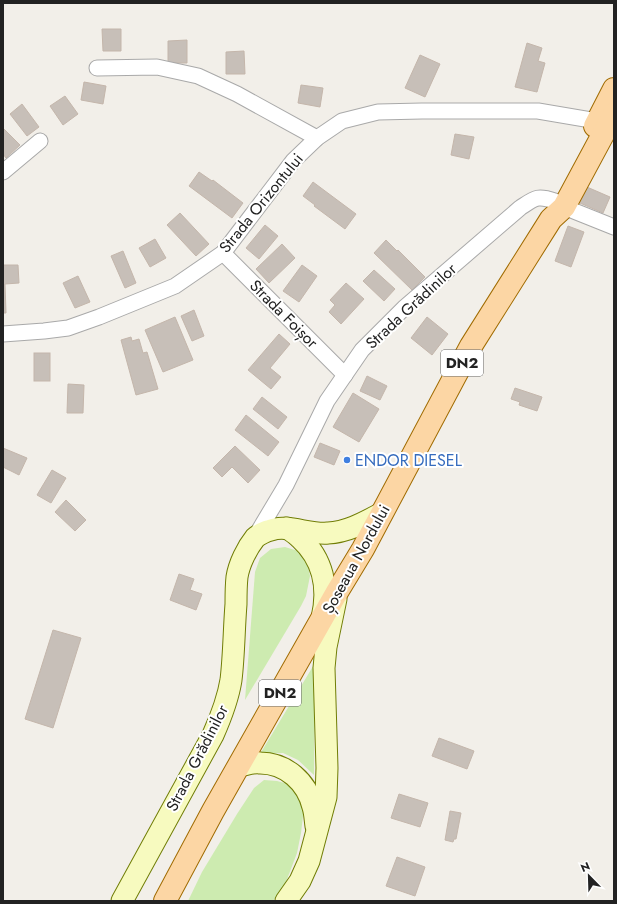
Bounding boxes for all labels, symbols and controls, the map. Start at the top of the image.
street label: Strada Orizontului [214,148,308,258]
street label: Strada Grădinilor [360,257,462,354]
street label: Strada Foișor [245,275,324,354]
road number: DN2 [441,350,483,376]
place label: ENDOR DIESEL [355,449,463,472]
marker: ENDOR DIESEL [342,455,352,465]
street label: Șoseaua Nordului [317,500,395,618]
road number: DN2 [259,680,301,706]
street label: Strada Grădinilor [160,700,234,815]
north arrow [569,856,609,896]
text: N [578,858,592,876]

